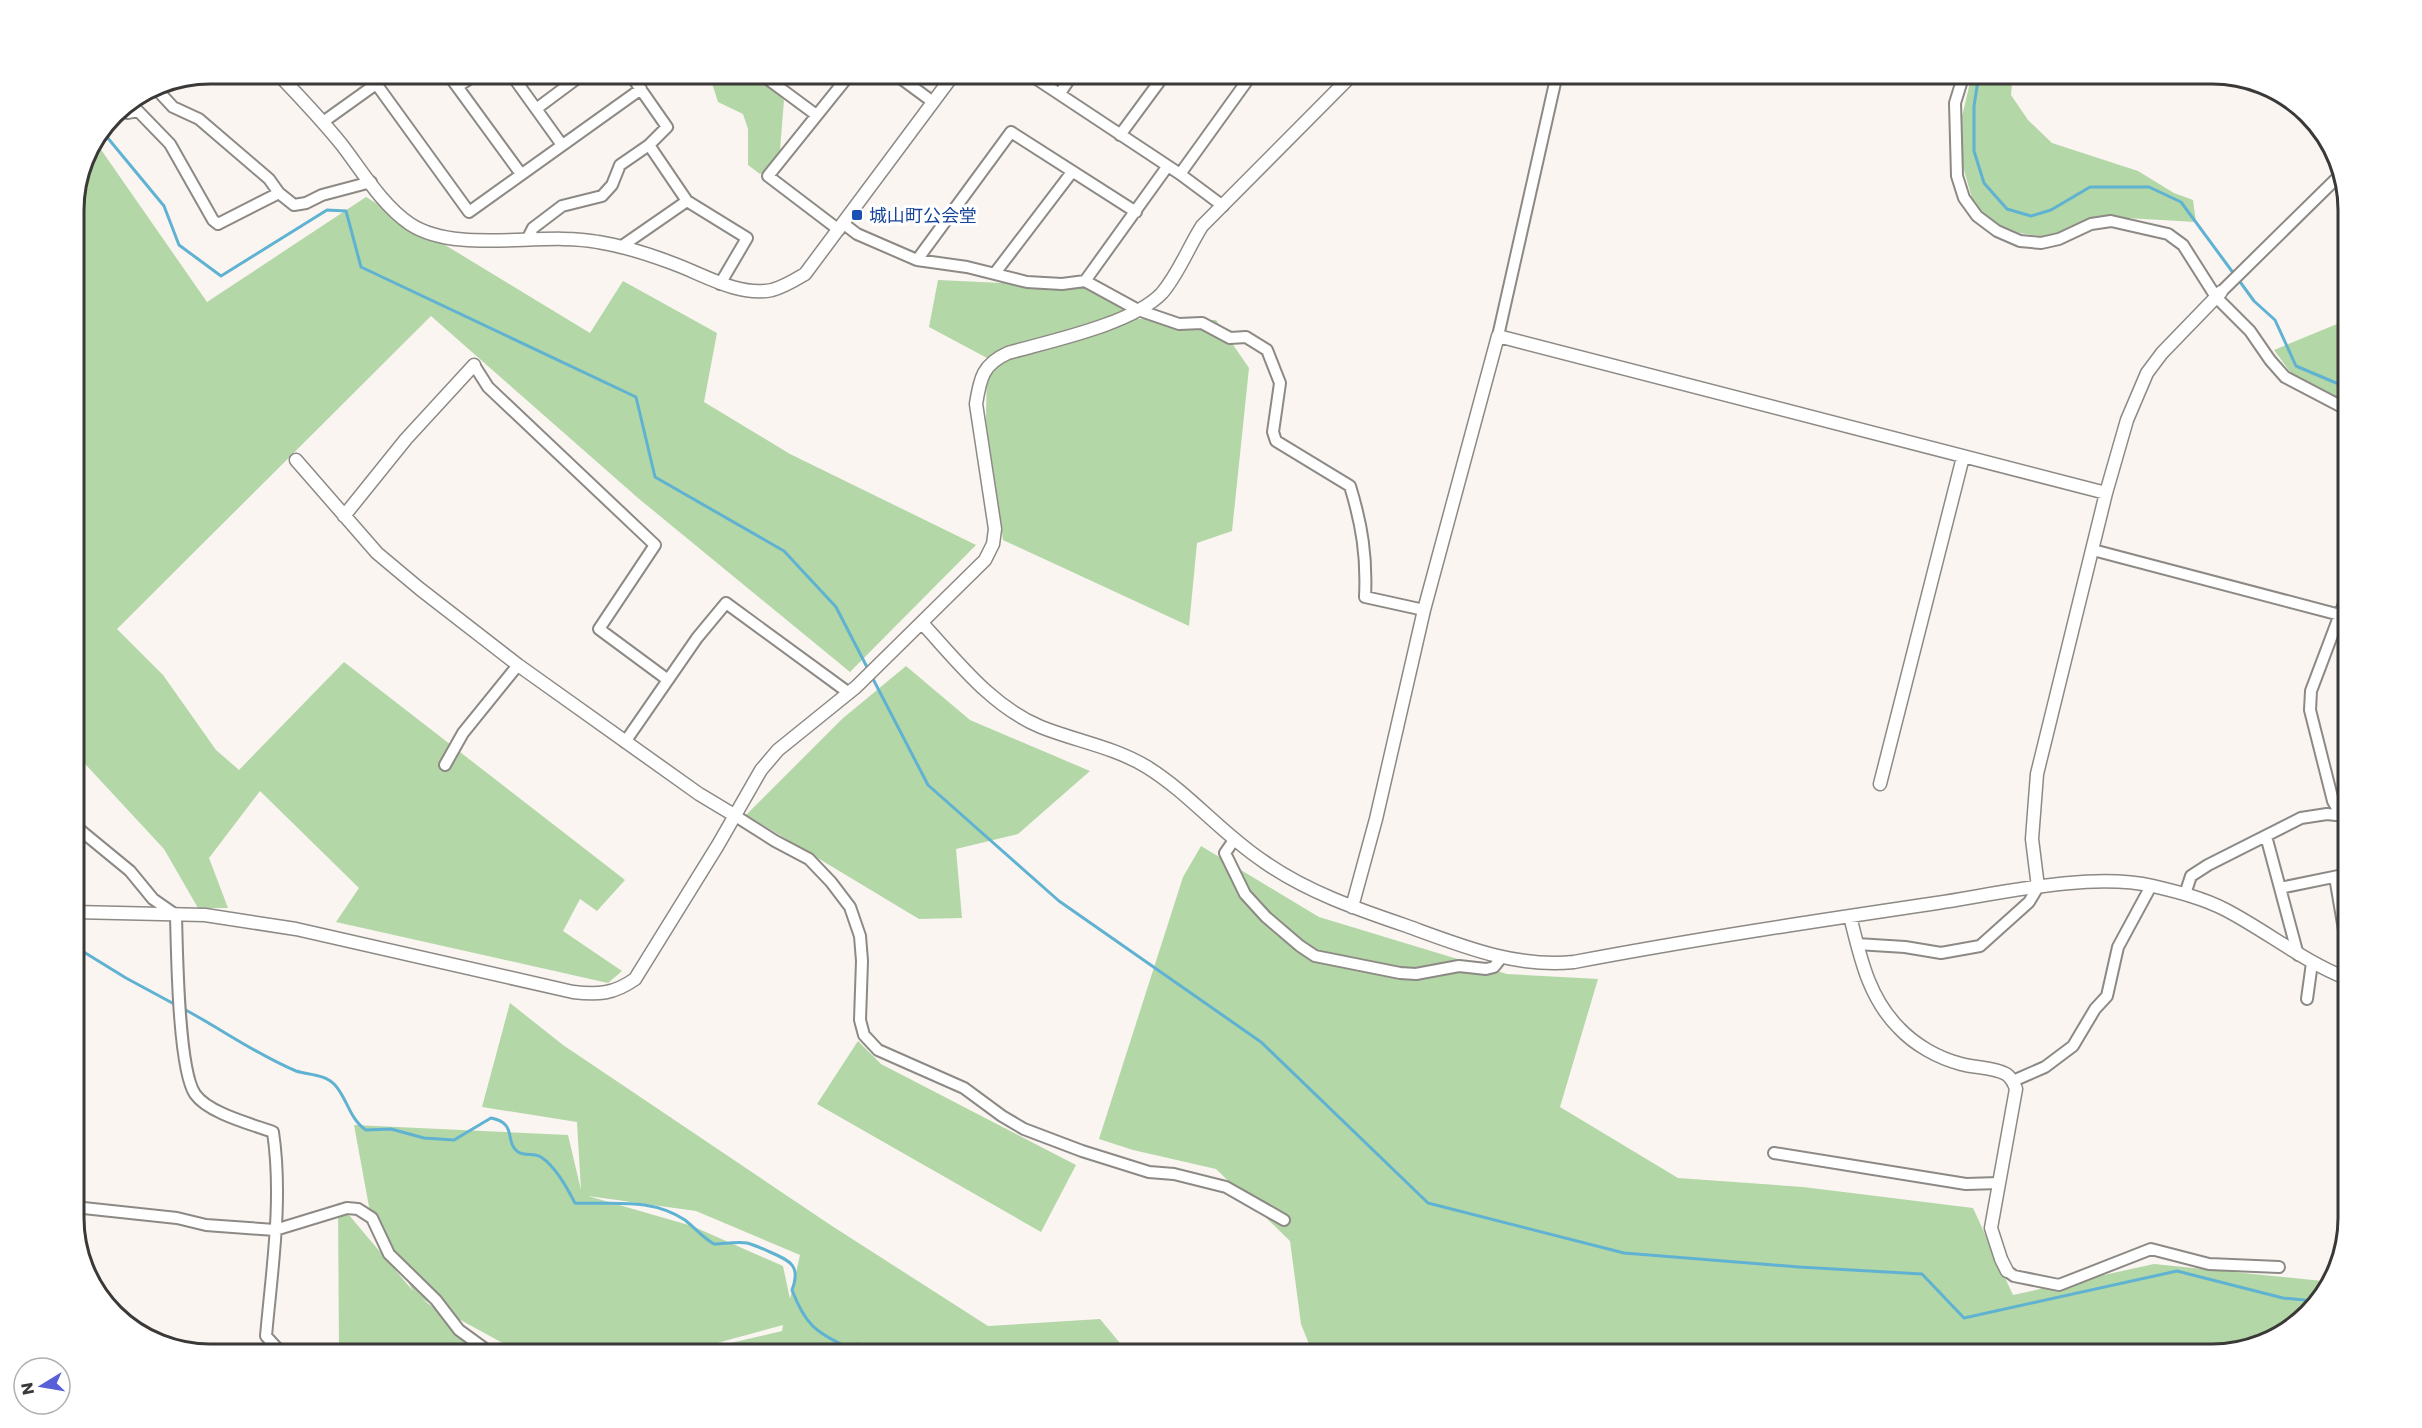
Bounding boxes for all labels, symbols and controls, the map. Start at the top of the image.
place label: 城山町公会堂 [869,203,977,228]
marker: 城山町公会堂 [850,208,864,222]
north arrow [12,1356,72,1416]
text: N [15,1381,40,1397]

